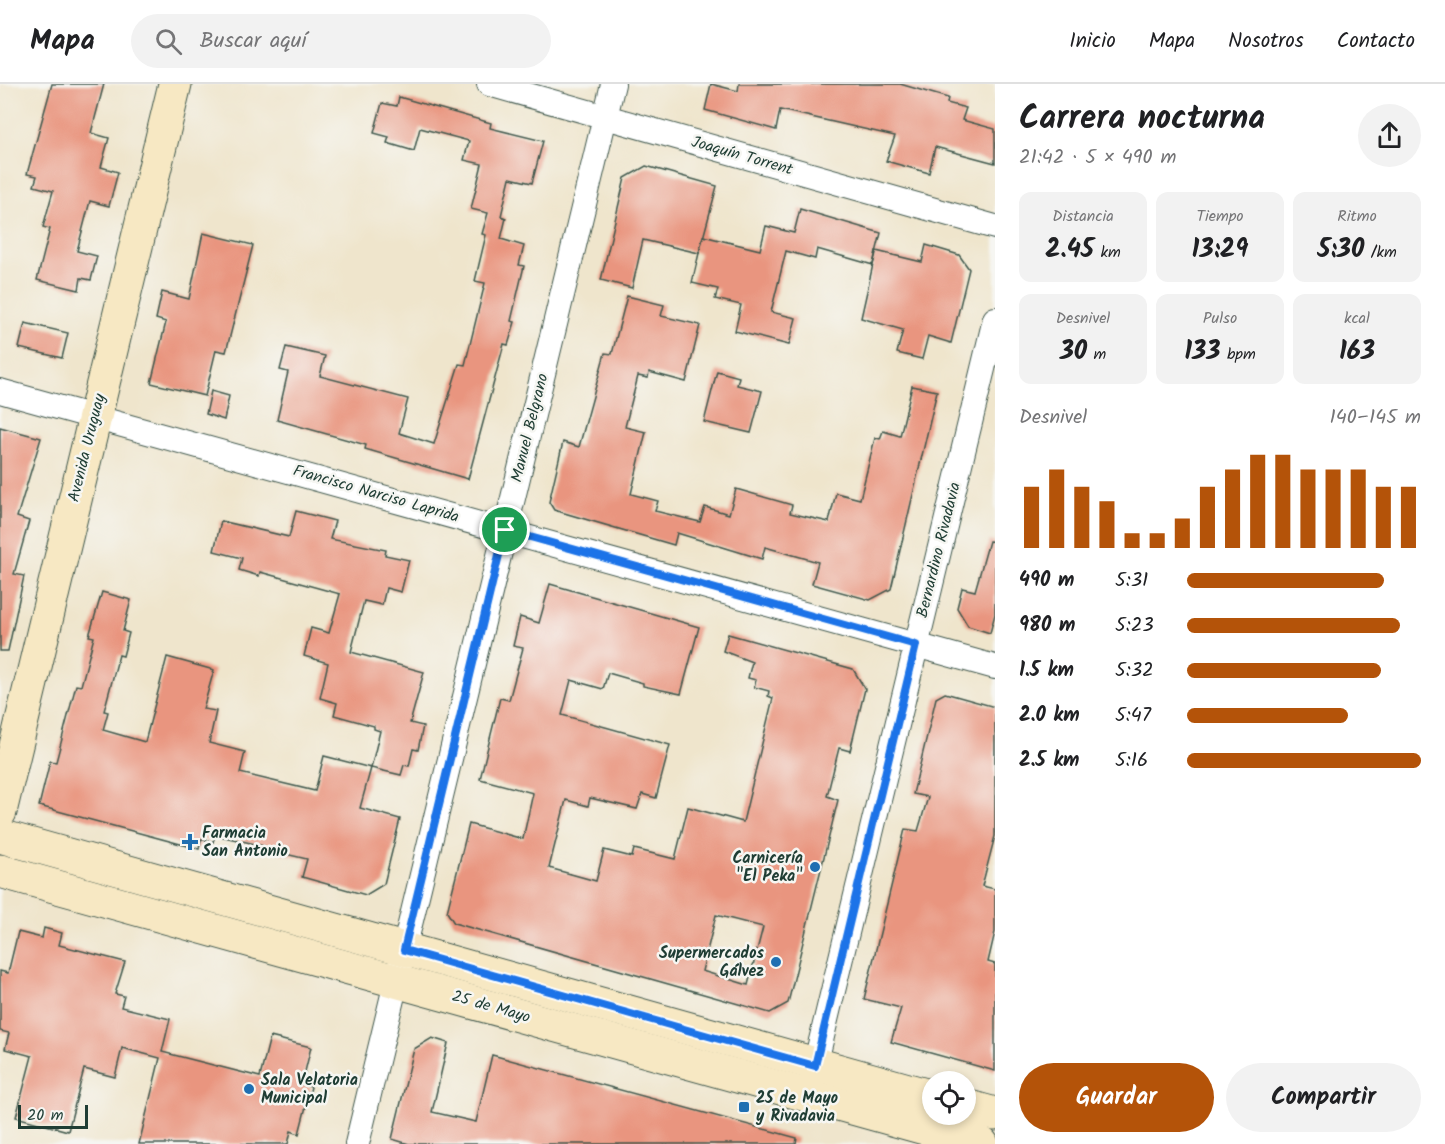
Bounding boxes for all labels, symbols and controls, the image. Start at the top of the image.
search box [131,14,551,68]
text: Mapa [30,19,95,64]
text: Buscar aquí [200,24,307,59]
icon: search [152,25,185,58]
text: Inicio [1069,25,1116,58]
text: Mapa [1149,25,1195,58]
text: Nosotros [1228,25,1304,58]
text: Contacto [1337,25,1415,58]
text: Carrera nocturna [1019,93,1265,146]
button: share [1358,104,1421,167]
street label: Joaquín Torrent [688,130,796,183]
text: 21:42 · 5 × 490 m [1019,142,1177,174]
text: Distancia [1052,204,1114,229]
text: Tiempo [1196,204,1244,229]
text: Ritmo [1337,204,1377,229]
text: 2.45 [1045,229,1094,271]
text: 13:29 [1192,229,1248,271]
text: 5:30 [1317,229,1364,271]
text: km [1094,240,1121,265]
text: /km [1364,240,1397,265]
text: Desnivel [1056,306,1110,331]
text: Pulso [1203,306,1237,331]
text: kcal [1344,306,1370,331]
text: 30 [1060,331,1087,373]
text: 133 [1184,331,1221,373]
text: 163 [1339,331,1375,373]
text: m [1087,342,1106,367]
text: bpm [1221,342,1256,367]
street label: Manuel Belgrano [504,371,556,485]
street label: Avenida Uruguay [61,391,113,505]
text: Desnivel [1019,402,1087,434]
text: 140–145 m [1330,402,1421,434]
street label: Francisco Narciso Laprida [290,458,462,530]
street label: Bernardino Rivadavia [910,480,968,620]
pin [479,504,530,555]
icon: arrive [488,513,521,546]
text: 490 m [1019,565,1074,597]
text: 5:31 [1115,565,1148,597]
text: 980 m [1019,610,1075,642]
text: 5:23 [1115,610,1154,642]
text: 1.5 km [1019,655,1074,687]
text: 5:32 [1115,655,1154,687]
text: 2.0 km [1019,700,1080,732]
text: 5:47 [1115,700,1151,732]
text: 2.5 km [1019,745,1079,777]
text: 5:16 [1115,745,1148,777]
place label: Farmacia San Antonio [202,821,288,864]
marker: Farmacia San Antonio [183,835,197,849]
place label: Carnicería "El Peka" [732,846,803,889]
marker: Carnicería "El Peka" [808,860,822,874]
place label: Supermercados Gálvez [659,941,765,984]
marker: Supermercados Gálvez [769,955,783,969]
street label: 25 de Mayo [449,984,533,1030]
button: Guardar [1019,1063,1214,1132]
button: Compartir [1226,1063,1421,1132]
place label: Sala Velatoria Municipal [261,1068,358,1111]
map controls [922,1071,976,1125]
button: locate [922,1071,976,1125]
marker: Sala Velatoria Municipal [242,1082,256,1096]
place label: 25 de Mayo y Rivadavia [755,1086,838,1129]
marker: 25 de Mayo y Rivadavia [737,1100,751,1114]
scale bar [18,1102,88,1130]
text: 20 m [27,1103,63,1128]

